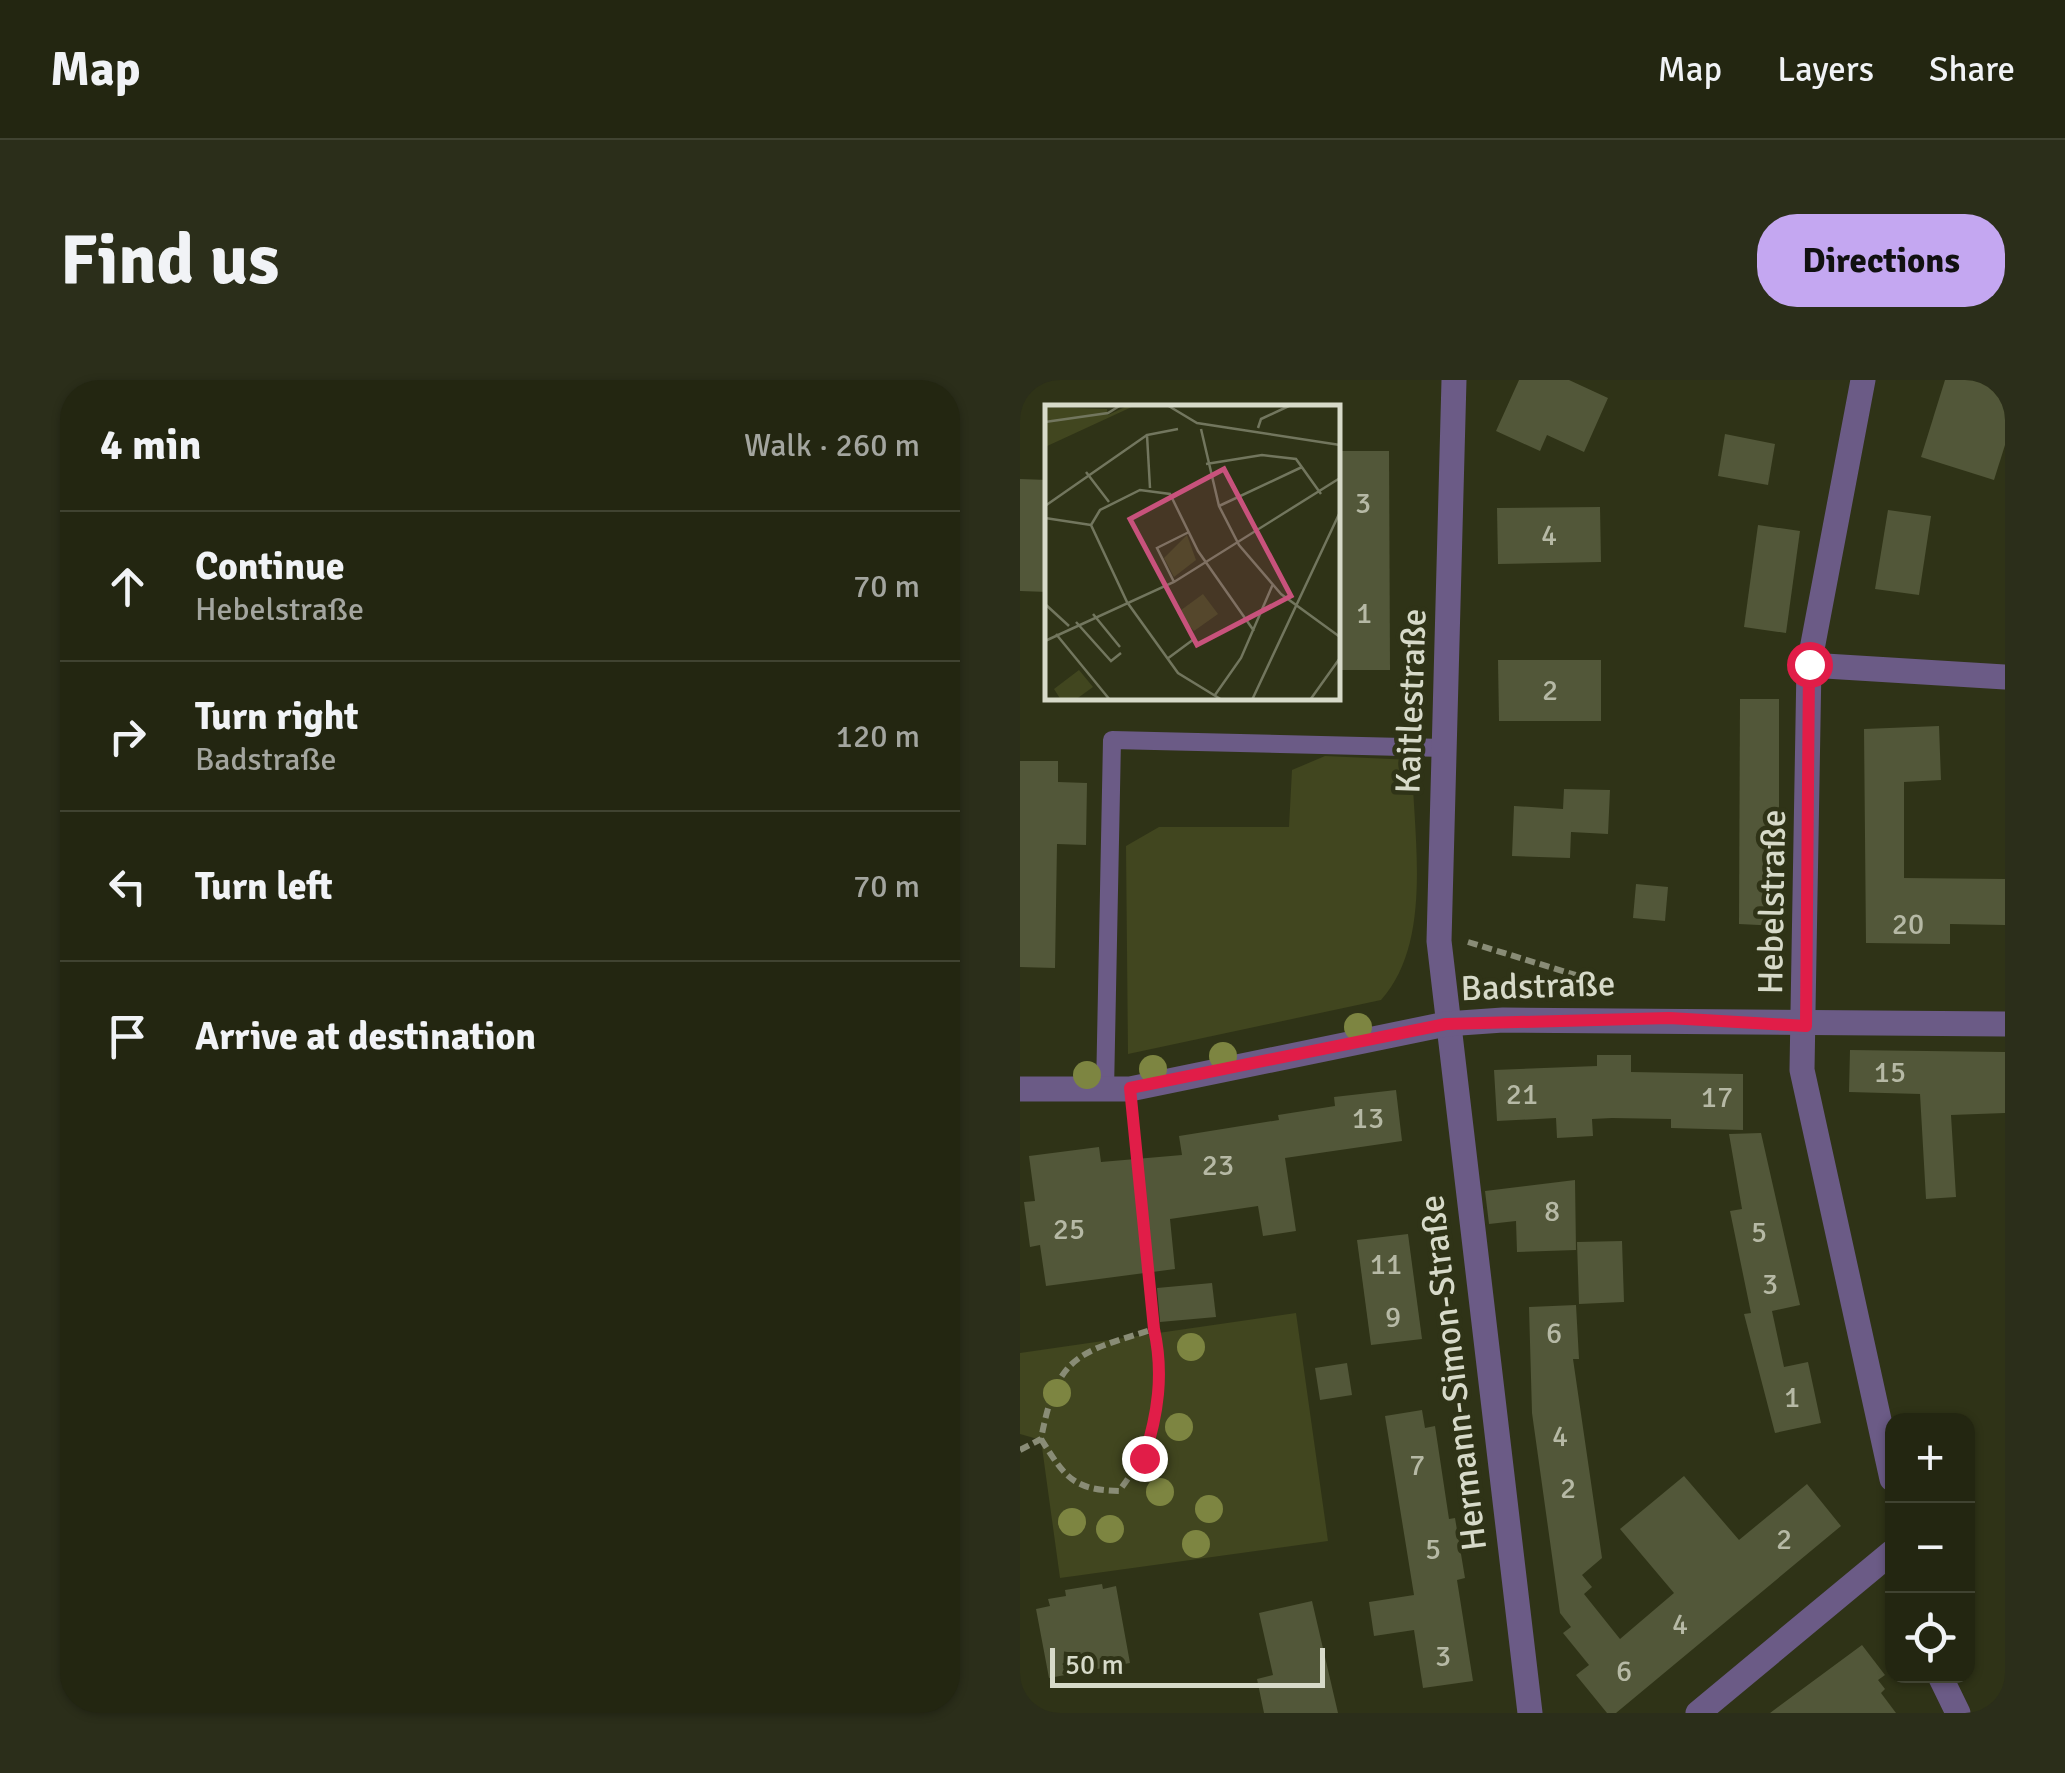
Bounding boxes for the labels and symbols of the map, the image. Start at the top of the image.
inset map [1045,405,1340,700]
house number: 3 [1355,485,1371,522]
house number: 4 [1541,517,1557,554]
house number: 1 [1356,595,1372,632]
street label: Kaitlestraße [1386,608,1436,794]
route start [1787,642,1833,688]
house number: 2 [1542,672,1558,709]
street label: Hebelstraße [1749,809,1795,995]
house number: 20 [1892,906,1924,943]
street label: Badstraße [1460,962,1616,1010]
house number: 15 [1874,1054,1906,1091]
house number: 21 [1506,1076,1538,1113]
house number: 17 [1701,1079,1733,1116]
house number: 13 [1352,1100,1384,1137]
house number: 23 [1202,1147,1234,1184]
street label: Hermann-Simon-Straße [1410,1193,1496,1553]
house number: 8 [1544,1193,1560,1230]
house number: 25 [1053,1211,1085,1248]
house number: 5 [1751,1214,1767,1251]
house number: 11 [1370,1246,1402,1283]
house number: 3 [1762,1266,1778,1303]
house number: 9 [1385,1299,1401,1336]
house number: 6 [1546,1315,1562,1352]
house number: 1 [1784,1379,1800,1416]
house number: 4 [1552,1418,1568,1455]
route end [1122,1436,1168,1482]
house number: 7 [1409,1447,1425,1484]
house number: 2 [1560,1470,1576,1507]
house number: 2 [1776,1521,1792,1558]
house number: 5 [1425,1531,1441,1568]
house number: 4 [1672,1606,1688,1643]
house number: 3 [1435,1638,1451,1675]
scale bar [1050,1643,1325,1688]
house number: 6 [1616,1653,1632,1690]

